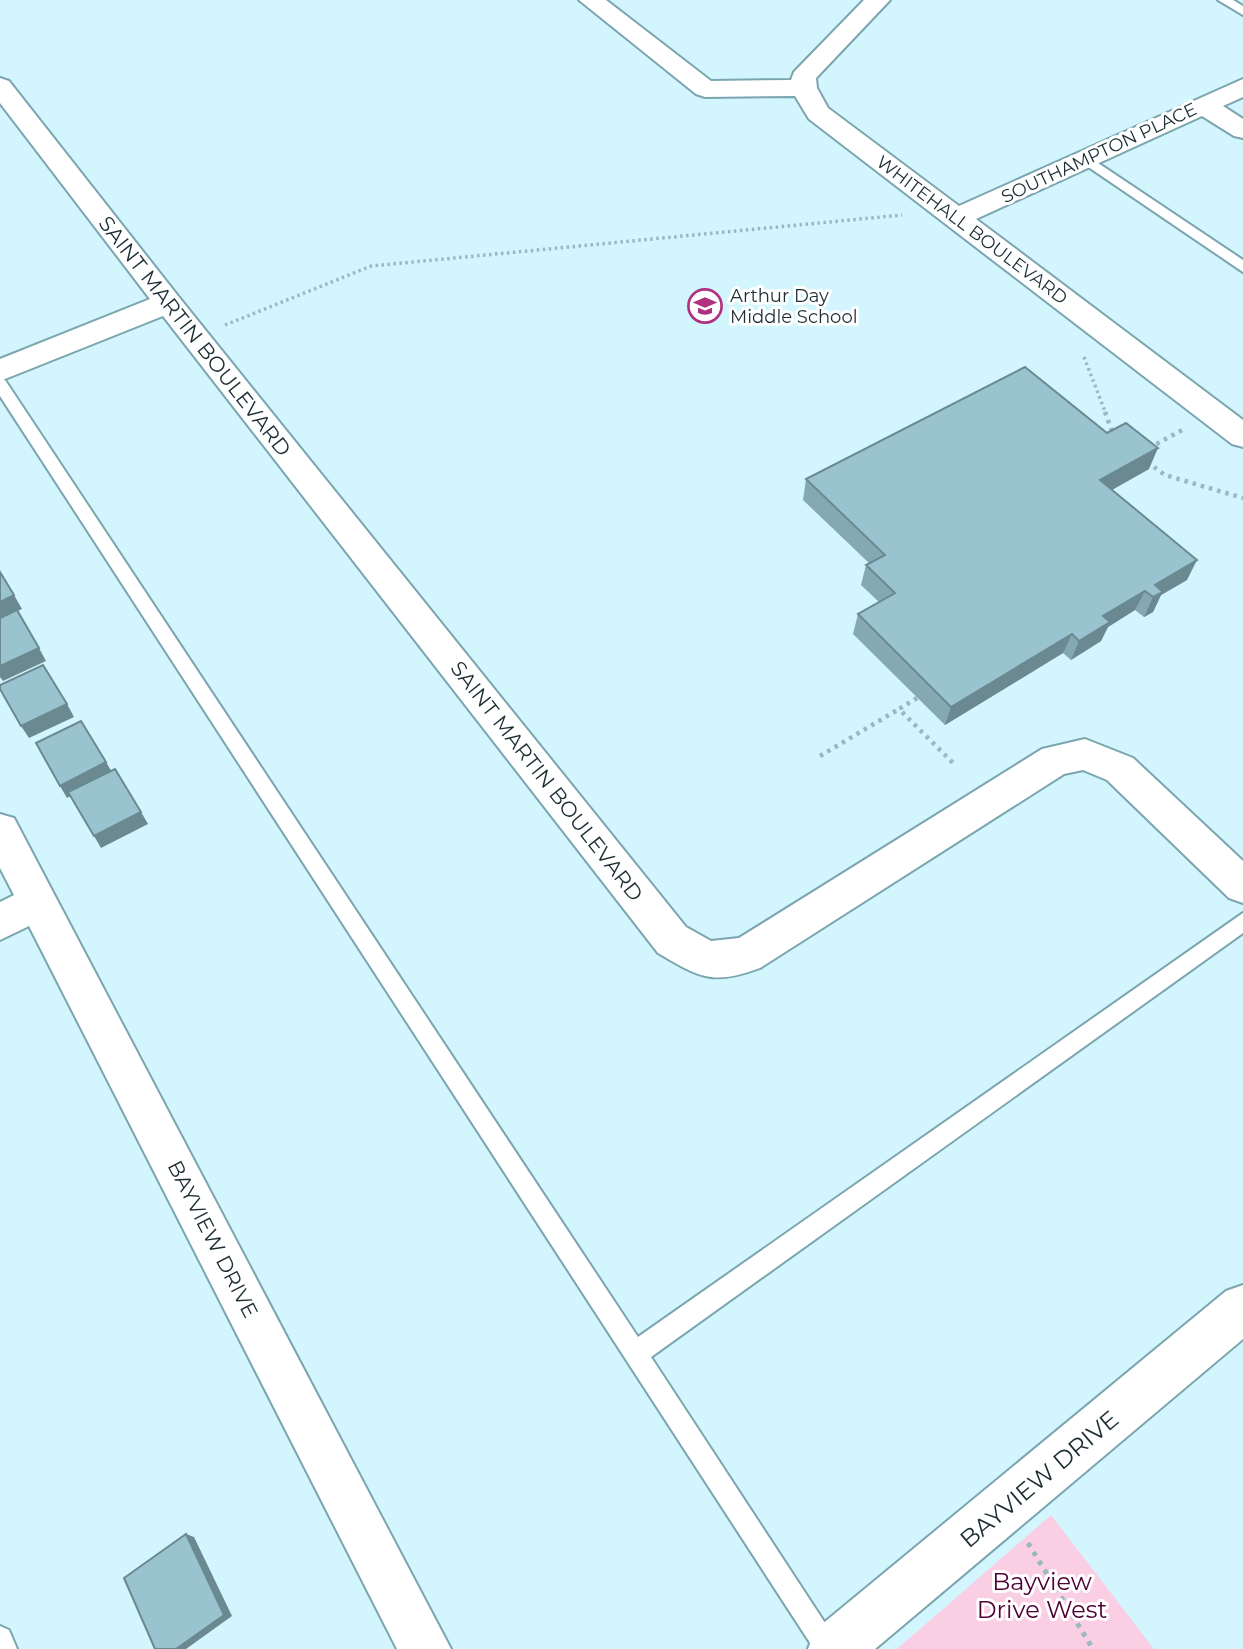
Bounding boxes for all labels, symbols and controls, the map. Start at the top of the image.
street label: SOUTHAMPTON PLACE [998,98,1200,208]
street label: WHITEHALL BOULEVARD [872,151,1072,309]
street label: SAINT MARTIN BOULEVARD [93,211,297,461]
place label: Arthur Day Middle School [730,285,858,328]
school or university icon: Arthur Day Middle School [686,287,724,325]
street label: SAINT MARTIN BOULEVARD [445,656,649,906]
street label: BAYVIEW DRIVE [163,1156,263,1322]
street label: BAYVIEW DRIVE [954,1404,1124,1554]
park label: Bayview Drive West [977,1567,1107,1624]

